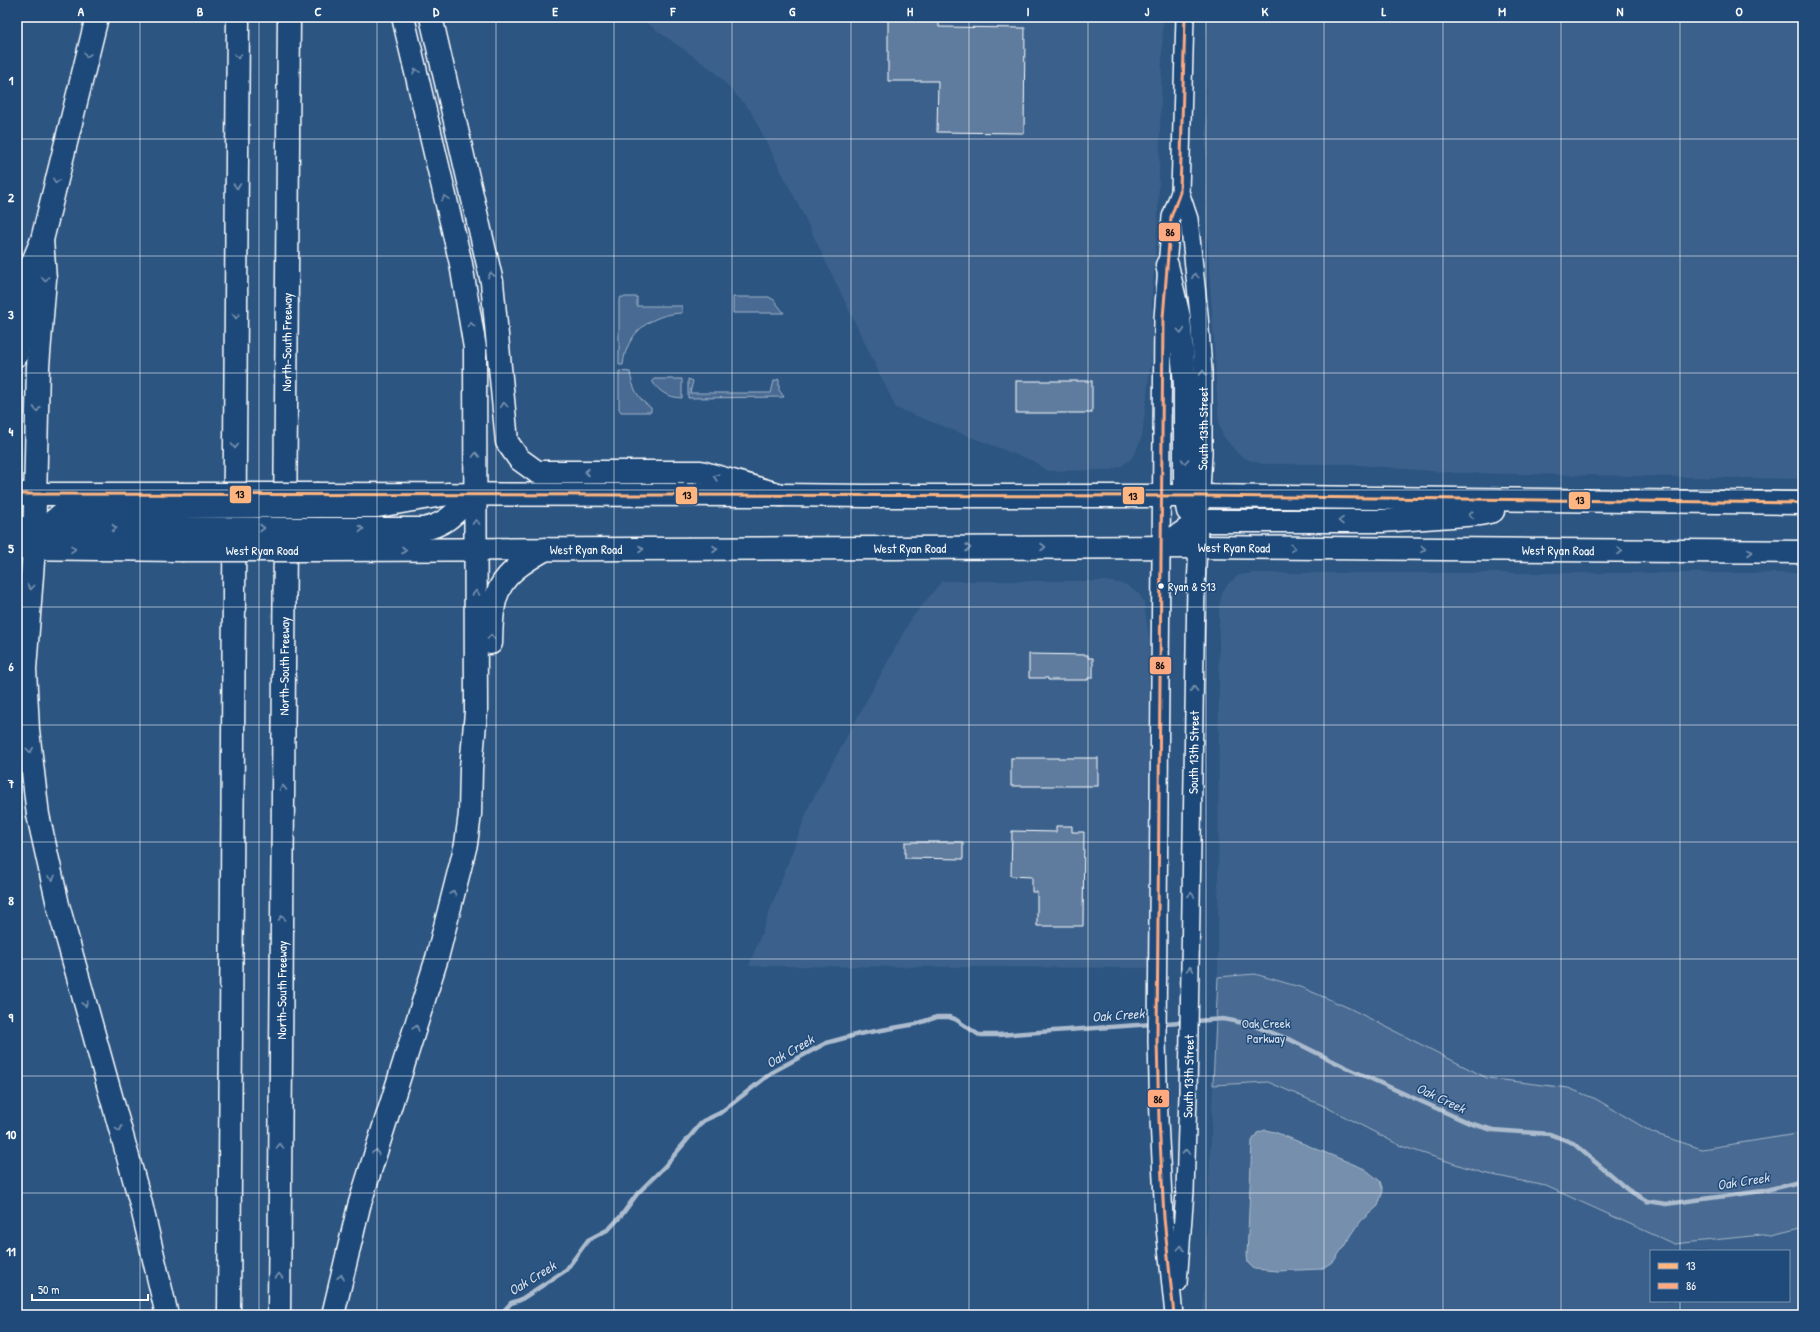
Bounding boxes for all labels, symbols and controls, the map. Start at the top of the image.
text: A [78,2,85,20]
text: B [197,2,204,20]
text: C [314,2,322,20]
text: D [433,2,440,20]
text: E [552,2,558,20]
text: F [670,2,677,20]
text: G [789,2,796,20]
text: H [907,2,913,20]
text: I [1026,2,1030,20]
text: J [1145,2,1150,20]
text: K [1262,2,1269,20]
text: L [1382,2,1387,20]
text: M [1498,2,1506,20]
text: N [1617,2,1624,20]
text: O [1735,2,1743,20]
one-way arrow [84,52,92,58]
one-way arrow [234,53,242,59]
one-way arrow [412,68,420,74]
text: 1 [9,71,14,89]
one-way arrow [52,178,60,184]
one-way arrow [233,183,241,189]
text: 2 [8,188,15,206]
one-way arrow [442,194,450,201]
line badge: 86 [1158,222,1181,242]
text: 86 [1165,225,1175,239]
one-way arrow [487,272,495,278]
one-way arrow [1191,273,1200,279]
one-way arrow [40,276,49,282]
street label: North-South Freeway [277,292,296,391]
text: 3 [8,305,14,323]
one-way arrow [232,313,240,319]
one-way arrow [467,322,476,328]
one-way arrow [1176,328,1185,334]
one-way arrow [1199,370,1207,376]
street label: South 13th Street [1193,386,1212,471]
one-way arrow [500,401,509,408]
one-way arrow [33,406,41,412]
text: 4 [9,422,14,440]
one-way arrow [231,443,239,449]
one-way arrow [472,452,480,458]
one-way arrow [1181,458,1189,464]
one-way arrow [584,468,590,476]
one-way arrow [713,473,720,481]
line badge: 13 [229,485,252,504]
line badge: 13 [675,486,698,505]
line badge: 13 [1122,486,1145,505]
text: 13 [236,487,245,501]
text: 13 [683,488,692,502]
text: 13 [1129,489,1138,503]
line badge: 13 [1568,491,1591,510]
text: 13 [1576,493,1585,507]
one-way arrow [1468,510,1474,519]
one-way arrow [1338,517,1344,525]
one-way arrow [472,519,480,525]
one-way arrow [111,524,117,532]
one-way arrow [259,524,265,533]
one-way arrow [358,525,364,533]
street label: West Ryan Road [1198,538,1270,557]
text: 5 [8,539,14,557]
street label: West Ryan Road [874,539,946,557]
street label: West Ryan Road [550,540,622,558]
street label: West Ryan Road [226,541,298,559]
street label: West Ryan Road [1522,541,1594,559]
one-way arrow [1040,543,1046,551]
one-way arrow [1290,543,1296,552]
one-way arrow [965,544,971,552]
one-way arrow [70,545,76,553]
one-way arrow [638,545,644,553]
one-way arrow [712,545,718,553]
one-way arrow [1420,545,1426,553]
one-way arrow [401,546,407,554]
one-way arrow [1617,547,1623,555]
one-way arrow [1747,548,1753,556]
place label: Ryan & S13 [1168,578,1216,595]
marker: Ryan & S13 [1156,581,1166,591]
one-way arrow [27,584,36,590]
one-way arrow [472,590,480,596]
street label: North-South Freeway [275,616,293,715]
one-way arrow [487,634,495,640]
line badge: 86 [1149,656,1172,675]
text: 6 [8,657,14,675]
text: 86 [1155,658,1165,672]
one-way arrow [1190,686,1198,692]
street label: South 13th Street [1184,710,1203,794]
one-way arrow [25,747,34,753]
text: 7 [7,774,15,792]
one-way arrow [279,785,287,791]
one-way arrow [47,875,55,881]
one-way arrow [449,890,457,897]
text: 8 [8,891,14,909]
one-way arrow [1187,892,1195,898]
one-way arrow [278,915,286,921]
street label: North-South Freeway [272,940,291,1039]
one-way arrow [1186,966,1194,972]
one-way arrow [80,1000,89,1007]
water label: Oak Creek [1091,1003,1146,1026]
text: 9 [9,1008,14,1026]
park label: Oak Creek Parkway [1242,1014,1291,1047]
one-way arrow [411,1025,420,1032]
water label: Oak Creek [762,1029,818,1072]
street label: South 13th Street [1178,1034,1198,1118]
water label: Oak Creek [1413,1078,1470,1118]
line badge: 86 [1147,1089,1170,1108]
text: 86 [1153,1092,1163,1106]
text: 10 [6,1125,16,1143]
one-way arrow [114,1125,123,1132]
one-way arrow [276,1143,284,1149]
one-way arrow [371,1148,380,1155]
one-way arrow [1182,1149,1190,1155]
water label: Oak Creek [1716,1167,1771,1194]
text: 11 [6,1242,16,1260]
one-way arrow [1177,1245,1186,1251]
legend [1650,1250,1790,1302]
water label: Oak Creek [505,1255,560,1299]
text: 13 [1686,1257,1696,1274]
one-way arrow [275,1273,283,1279]
one-way arrow [337,1274,345,1280]
scale bar [32,1276,148,1302]
text: 86 [1686,1277,1696,1294]
text: 50 m [38,1281,59,1298]

